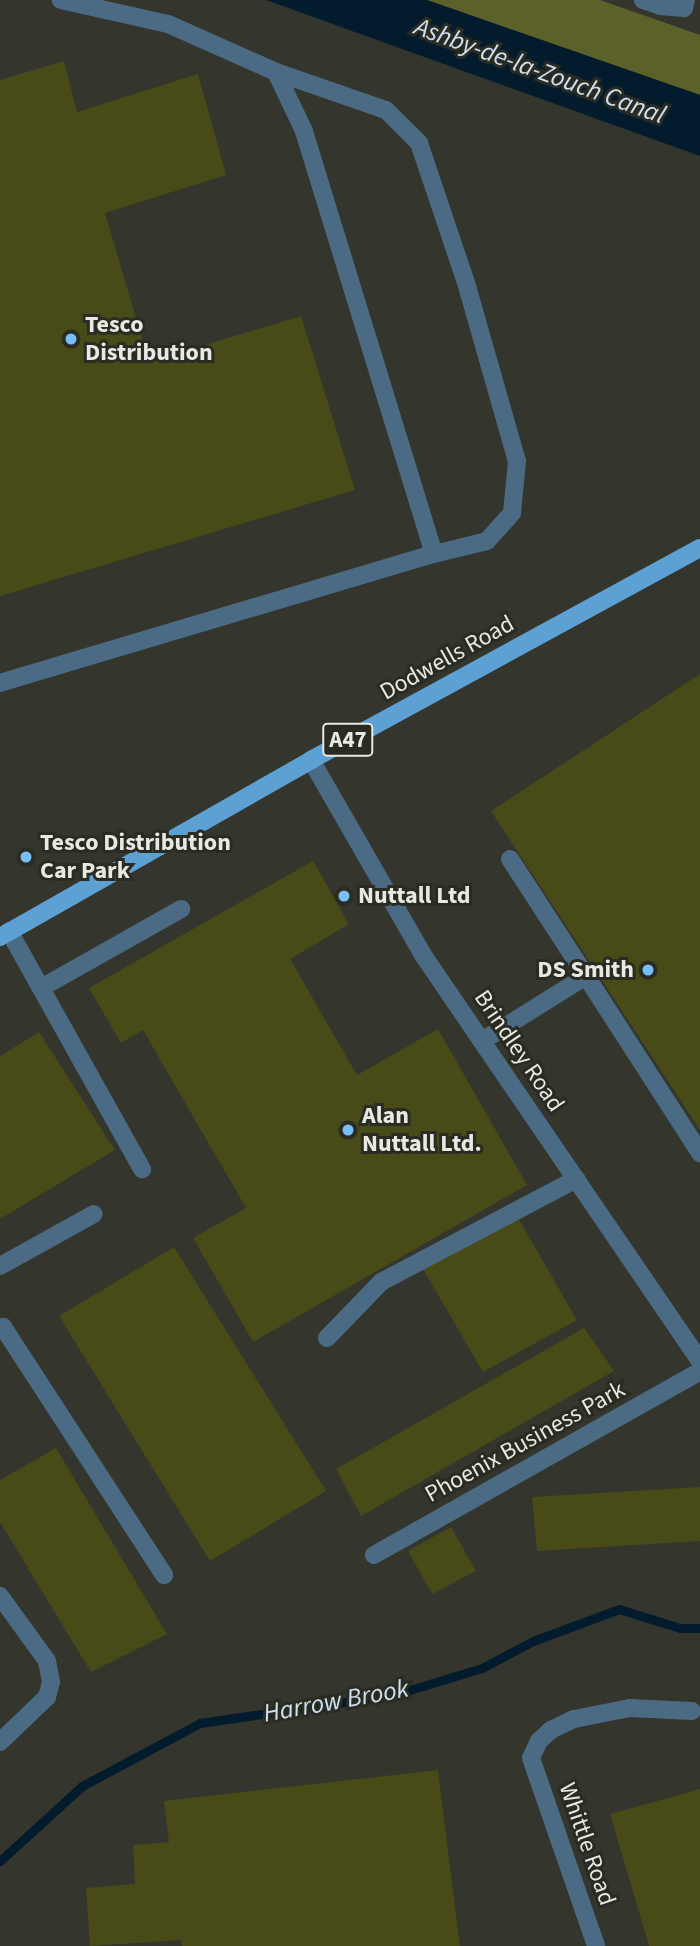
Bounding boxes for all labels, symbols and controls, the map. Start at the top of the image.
water label: Ashby-de-la-Zouch Canal [410,11,670,131]
place label: Tesco Distribution [85,311,213,367]
marker: Tesco Distribution [63,331,79,347]
street label: Dodwells Road [375,609,519,707]
road number: A47 [322,720,374,760]
place label: Tesco Distribution Car Park [40,829,231,885]
marker: Tesco Distribution Car Park [18,849,34,865]
place label: Nuttall Ltd [358,882,470,910]
marker: Nuttall Ltd [336,888,352,904]
place label: DS Smith [537,956,634,984]
marker: DS Smith [640,962,656,978]
street label: Brindley Road [468,985,570,1117]
place label: Alan Nuttall Ltd. [362,1102,482,1158]
marker: Alan Nuttall Ltd. [340,1122,356,1138]
street label: Phoenix Business Park [420,1375,630,1509]
water label: Harrow Brook [261,1673,411,1729]
street label: Whittle Road [553,1779,621,1909]

